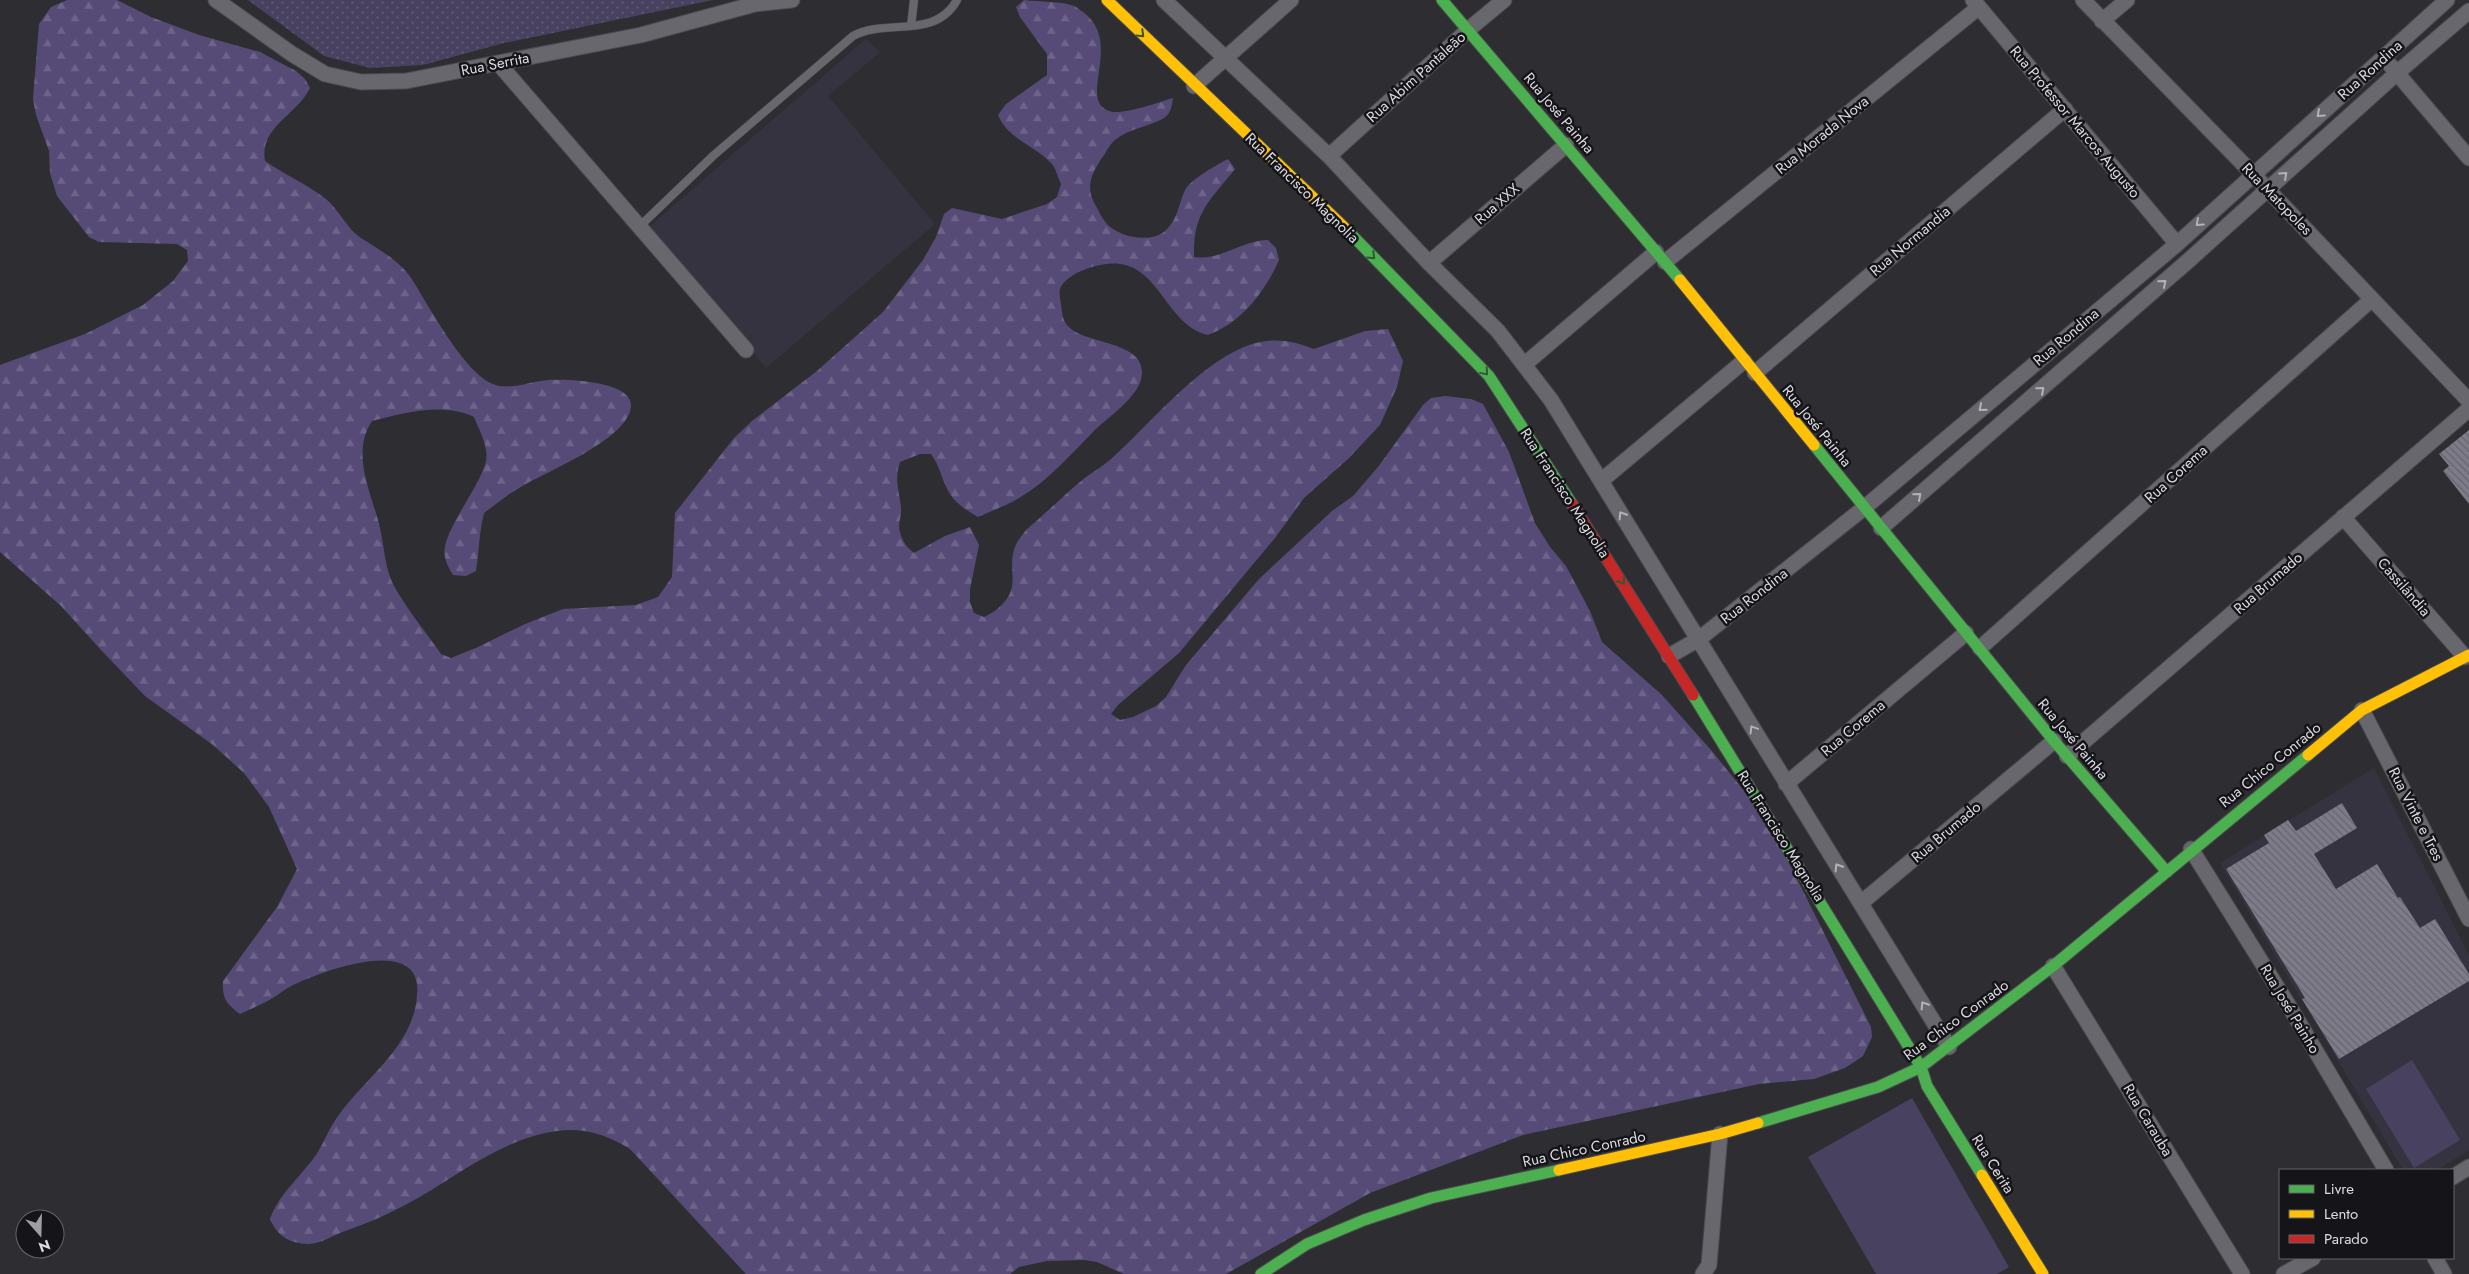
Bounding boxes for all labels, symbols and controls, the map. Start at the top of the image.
street label: Rua Abim Pantaleão [1362,26,1470,128]
one-way arrow [1136,28,1145,37]
street label: Rua Rondina [2333,35,2407,105]
street label: Rua Professor Marcos Augusto [2005,41,2145,203]
street label: Rua Serrita [459,47,531,81]
street label: Rua José Painha [1518,68,1600,158]
street label: Rua Morada Nova [1771,90,1873,180]
one-way arrow [2316,108,2325,117]
street label: Rua Francisco Magnolia [1240,128,1364,248]
street label: Rua Matopoles [2237,158,2317,240]
one-way arrow [2279,172,2288,181]
street label: Rua XXX [1470,178,1525,230]
street label: Rua Normandia [1865,201,1955,281]
one-way arrow [2196,217,2205,226]
one-way arrow [1366,250,1375,259]
one-way arrow [2157,280,2166,288]
street label: Rua Rondina [2028,303,2104,371]
one-way arrow [1480,366,1488,375]
street label: Rua José Painha [1777,380,1857,472]
one-way arrow [2035,386,2044,395]
one-way arrow [1979,403,1988,412]
street label: Rua Francisco Magnolia [1515,424,1615,562]
street label: Rua Corema [2140,440,2212,508]
one-way arrow [1913,493,1922,502]
one-way arrow [1619,512,1629,521]
street label: Rua Brumado [2229,547,2307,619]
street label: Cassilândia [2372,553,2436,621]
street label: Rua Rondina [1716,563,1792,629]
one-way arrow [1616,576,1625,585]
street label: Rua Corema [1816,694,1890,762]
street label: Rua José Painha [2032,694,2114,784]
street label: Rua Chico Conrado [2214,717,2326,813]
one-way arrow [1749,725,1759,734]
street label: Rua Vinte e Tres [2383,763,2449,865]
street label: Rua Francisco Magnolia [1732,766,1830,906]
street label: Rua Brumado [1906,796,1986,868]
one-way arrow [1835,863,1845,872]
street label: Rua José Painho [2255,960,2325,1058]
street label: Rua Chico Conrado [1899,974,2013,1066]
one-way arrow [1920,1002,1930,1011]
street label: Rua Carauba [2118,1079,2178,1161]
street label: Rua Chico Conrado [1520,1125,1648,1173]
street label: Rua Cerita [1966,1130,2020,1198]
legend [2279,1169,2454,1259]
text: Livre [2324,1178,2354,1200]
text: Lento [2324,1203,2358,1225]
north arrow [15,1209,65,1259]
text: Parado [2324,1228,2368,1250]
text: N [36,1235,53,1258]

